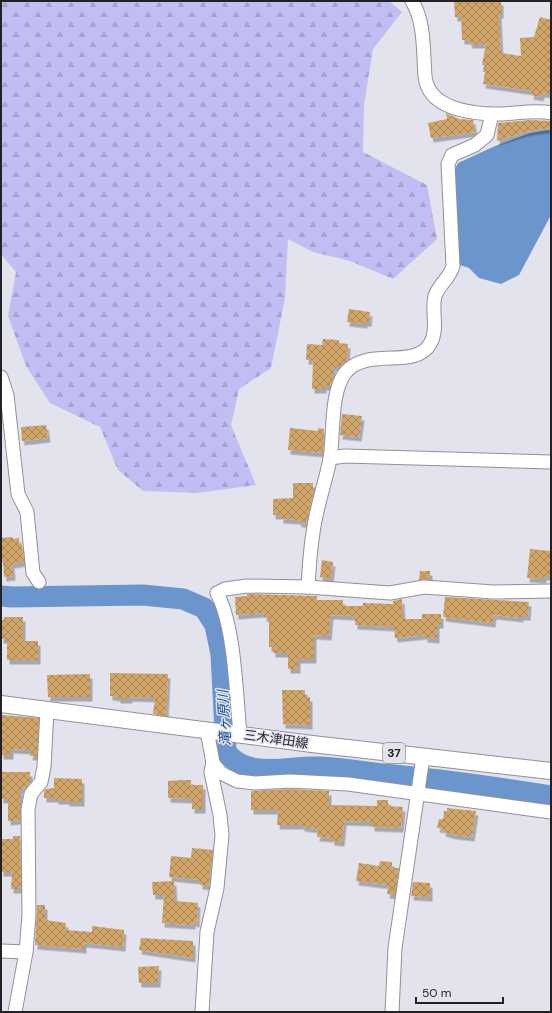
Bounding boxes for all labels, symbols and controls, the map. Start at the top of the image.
water label: 滝ヶ原川 [213,688,234,746]
street label: 三木津田線 [243,726,309,752]
road number: 37 [383,743,405,763]
scale bar [416,979,503,1005]
text: 50 m [422,985,451,1001]

